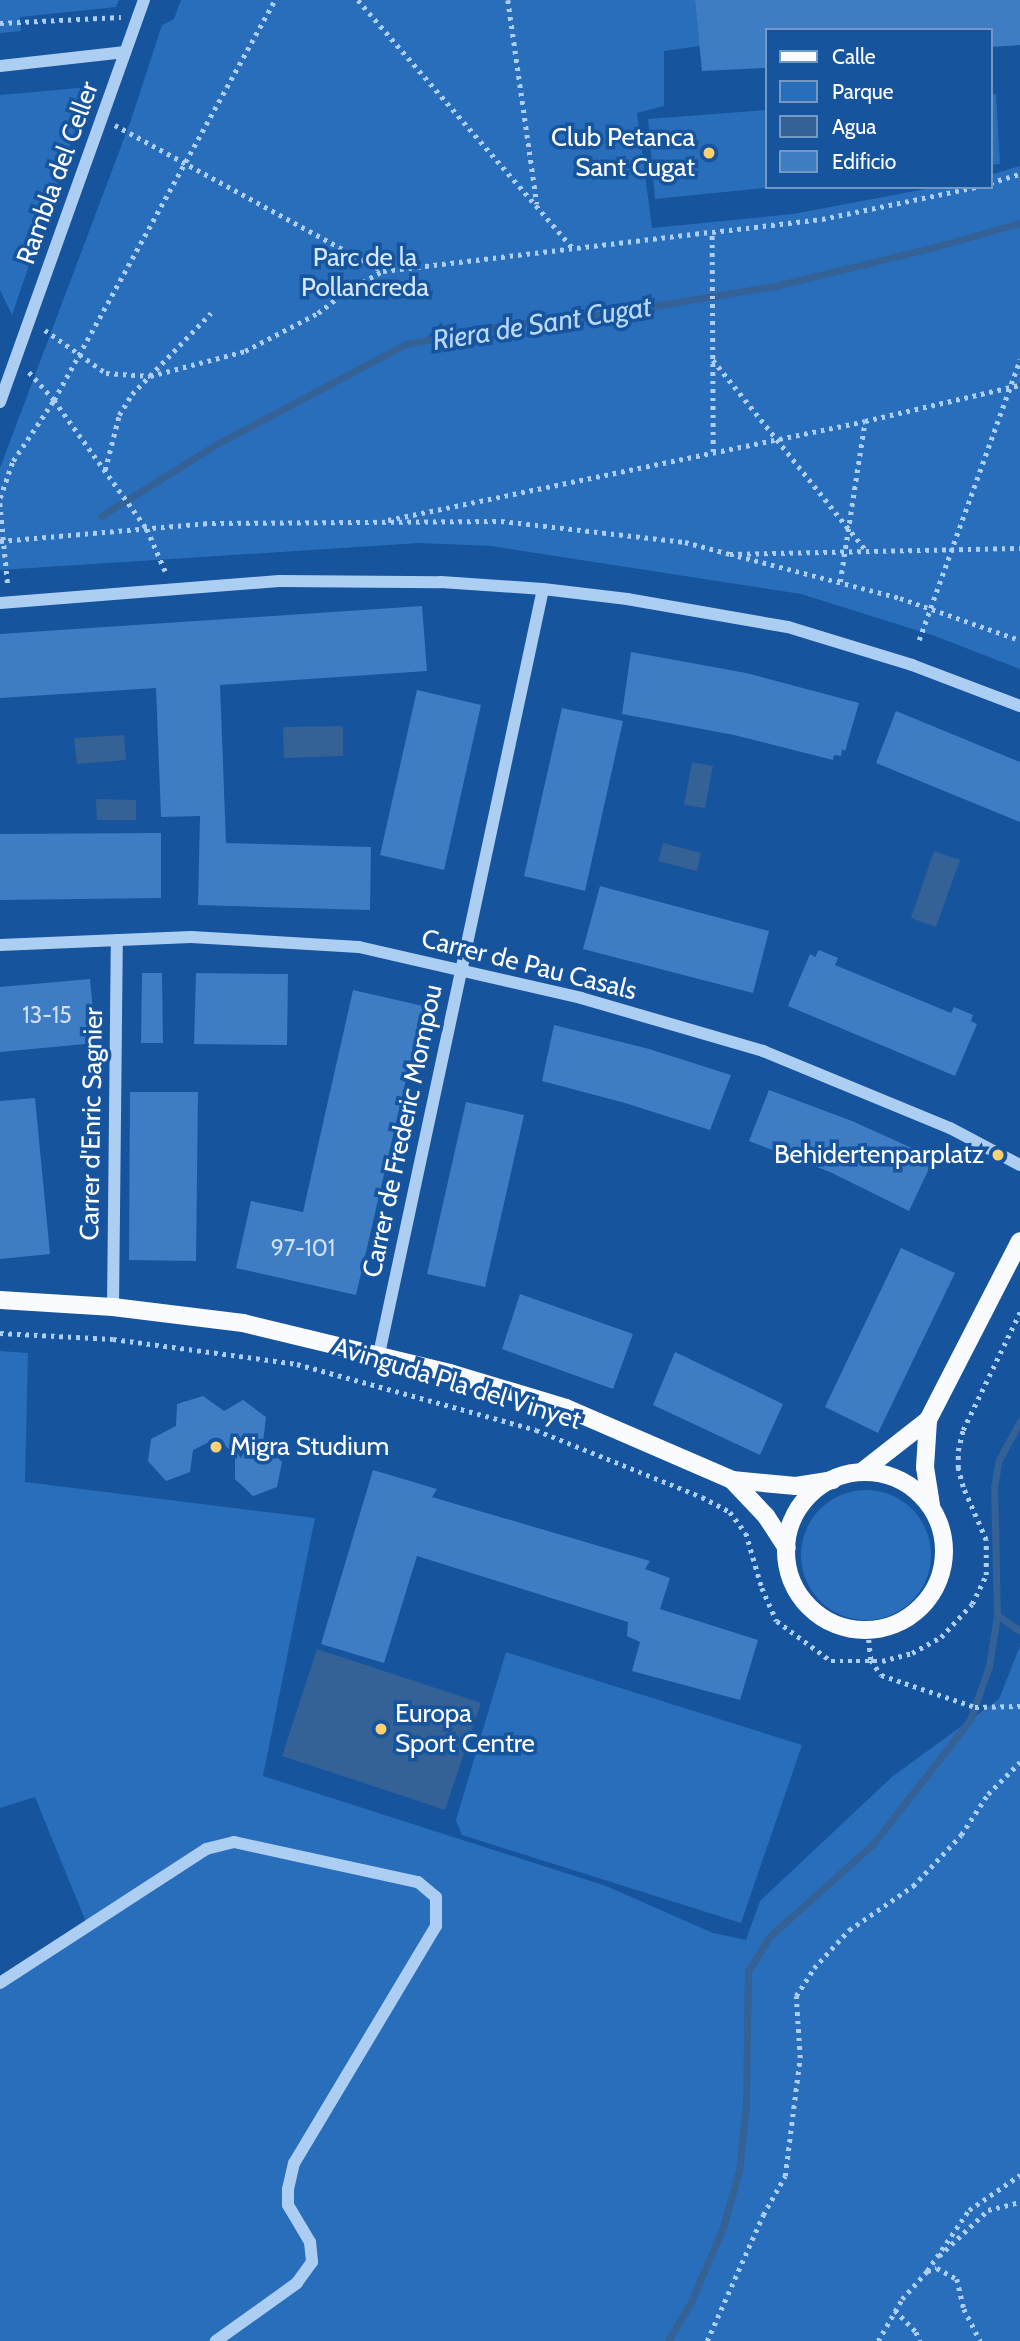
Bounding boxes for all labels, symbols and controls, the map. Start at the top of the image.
legend [764,28,992,189]
text: Calle [832,44,876,69]
street label: Rambla del Celler [10,77,106,269]
text: Parque [832,79,894,104]
text: Agua [832,114,876,139]
place label: Club Petanca Sant Cugat [551,122,695,184]
marker: Club Petanca Sant Cugat [701,145,717,161]
text: Edificio [832,149,896,174]
park label: Parc de la Pollancreda [301,242,429,304]
water label: Riera de Sant Cugat [430,289,654,357]
street label: Carrer de Pau Casals [418,923,640,1007]
street label: Carrer de Frederic Mompou [357,982,449,1280]
house number: 13-15 [22,1001,72,1029]
street label: Carrer d'Enric Sagnier [74,1007,110,1241]
place label: Behidertenparplatz [774,1139,984,1171]
marker: Behidertenparplatz [990,1147,1006,1163]
house number: 97-101 [271,1234,335,1262]
street label: Avinguda Pla del Vinyet [329,1331,585,1437]
place label: Migra Studium [230,1431,389,1463]
marker: Migra Studium [208,1439,224,1455]
place label: Europa Sport Centre [395,1698,535,1760]
marker: Europa Sport Centre [373,1721,389,1737]

